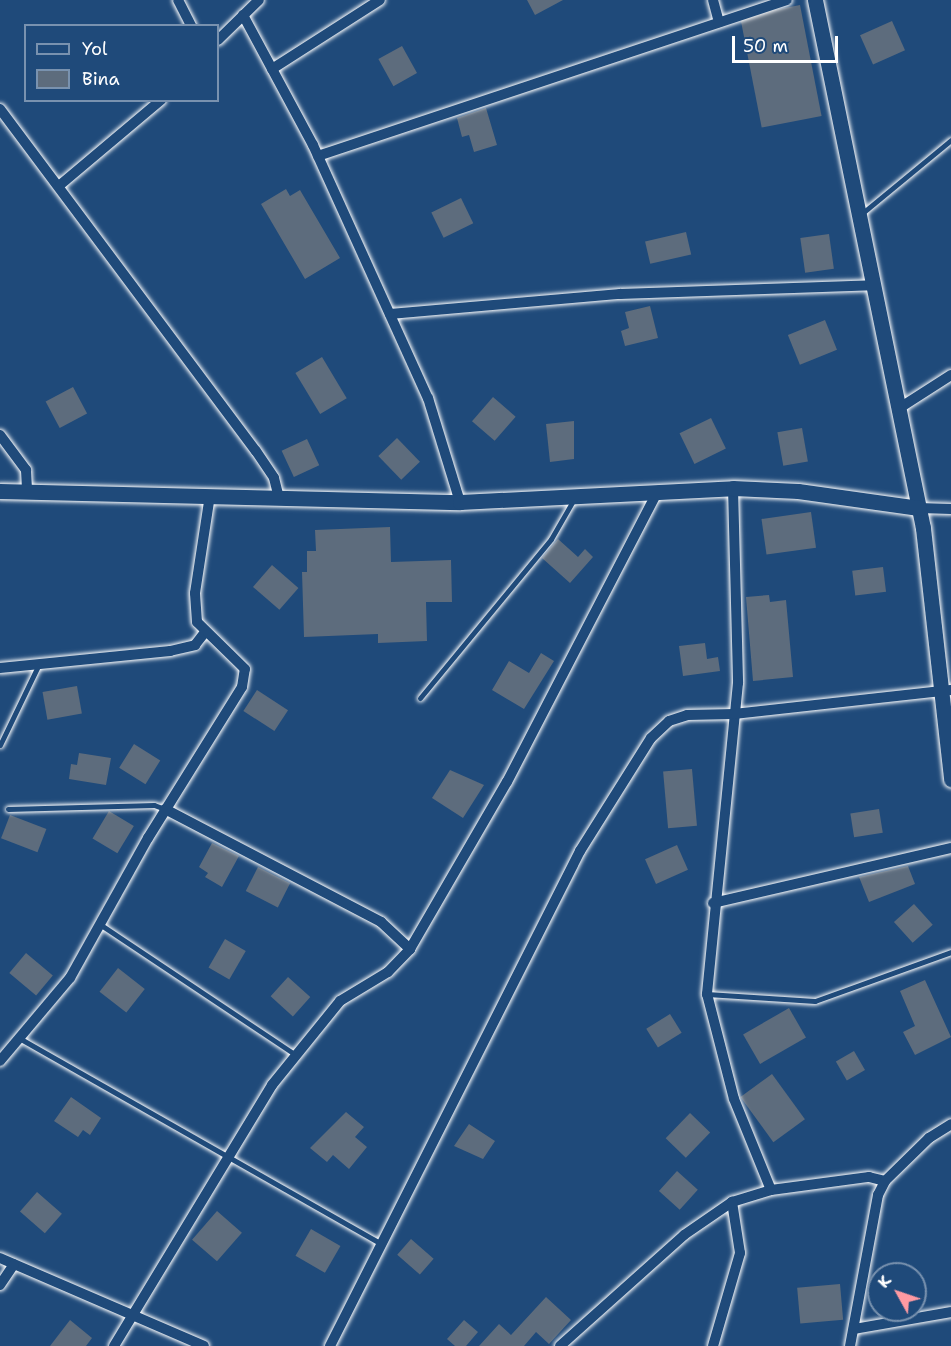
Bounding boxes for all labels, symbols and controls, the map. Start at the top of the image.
legend [24,24,219,102]
scale bar [735,24,842,62]
text: 50 m [743,34,788,58]
text: Yol [82,37,107,61]
text: Bina [82,67,120,91]
north arrow [867,1262,927,1322]
text: K [873,1270,896,1292]

